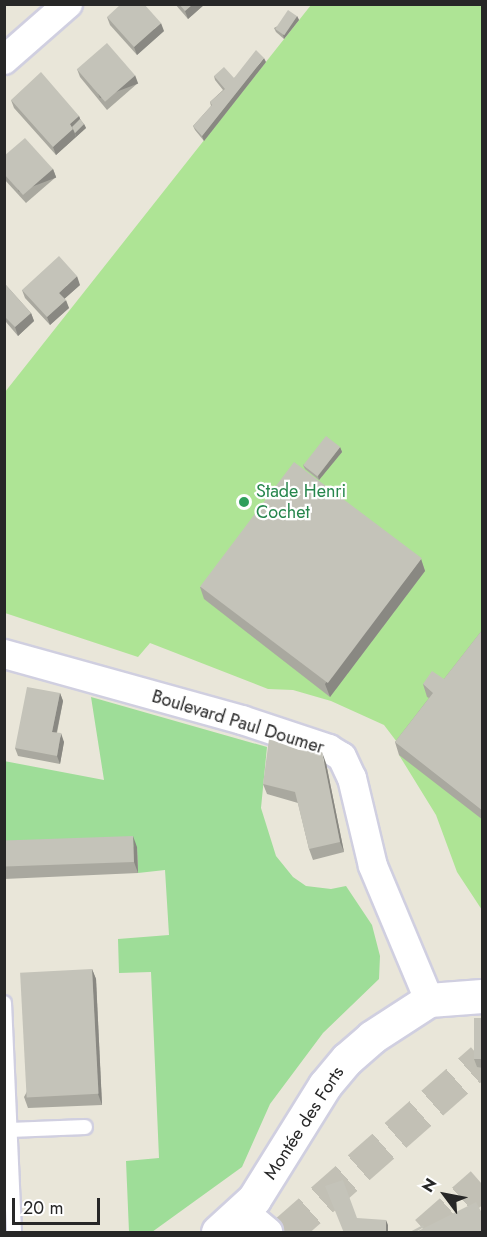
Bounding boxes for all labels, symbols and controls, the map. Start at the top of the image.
place label: Stade Henri Cochet [256,481,346,524]
marker: Stade Henri Cochet [237,495,251,509]
street label: Boulevard Paul Doumer [149,686,327,758]
street label: Montée des Forts [259,1062,349,1184]
north arrow [415,1165,475,1225]
text: N [416,1174,442,1197]
scale bar [15,1186,104,1224]
text: 20 m [23,1195,63,1221]

